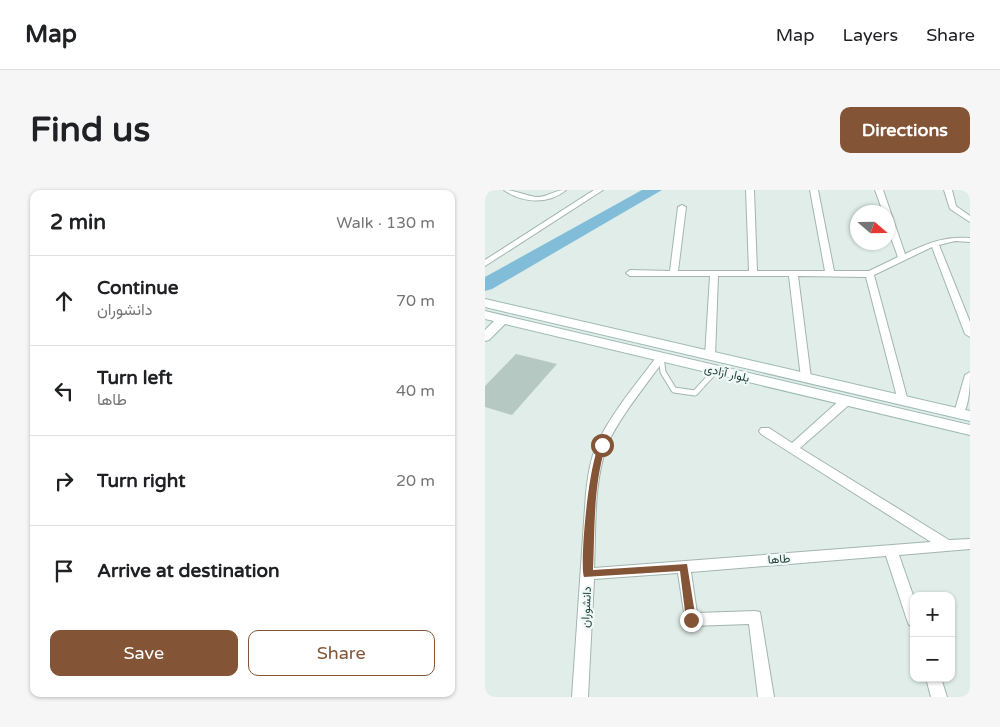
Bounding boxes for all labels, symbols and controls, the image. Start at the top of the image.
text: Map [25,20,77,49]
text: Map [776,24,815,46]
text: Layers [843,24,898,46]
text: Share [926,24,975,46]
button: Directions [840,107,970,153]
text: Find us [30,109,150,151]
north arrow [850,205,895,250]
text: 2 min [50,210,106,235]
text: Walk · 130 m [336,213,435,233]
text: Continue [97,277,179,299]
icon: ahead [50,287,78,315]
text: 70 m [396,291,435,311]
text: دانشوران [97,300,152,320]
street label: بلوار آزادی [703,361,751,386]
text: Turn left [97,367,173,389]
icon: left [50,377,78,405]
text: 40 m [396,381,435,401]
text: طاها [97,390,127,410]
route start [591,434,614,457]
icon: right [50,467,78,495]
text: Turn right [97,470,185,492]
text: 20 m [396,471,435,491]
street label: طاها [767,551,791,567]
icon: arrive [50,557,78,585]
text: Arrive at destination [97,560,280,582]
street label: دانشوران [578,586,595,628]
map controls [910,592,955,682]
button: + [910,592,955,637]
route end [680,609,703,632]
button: Save [50,630,238,676]
button: Share [248,630,435,676]
button: − [910,637,955,682]

